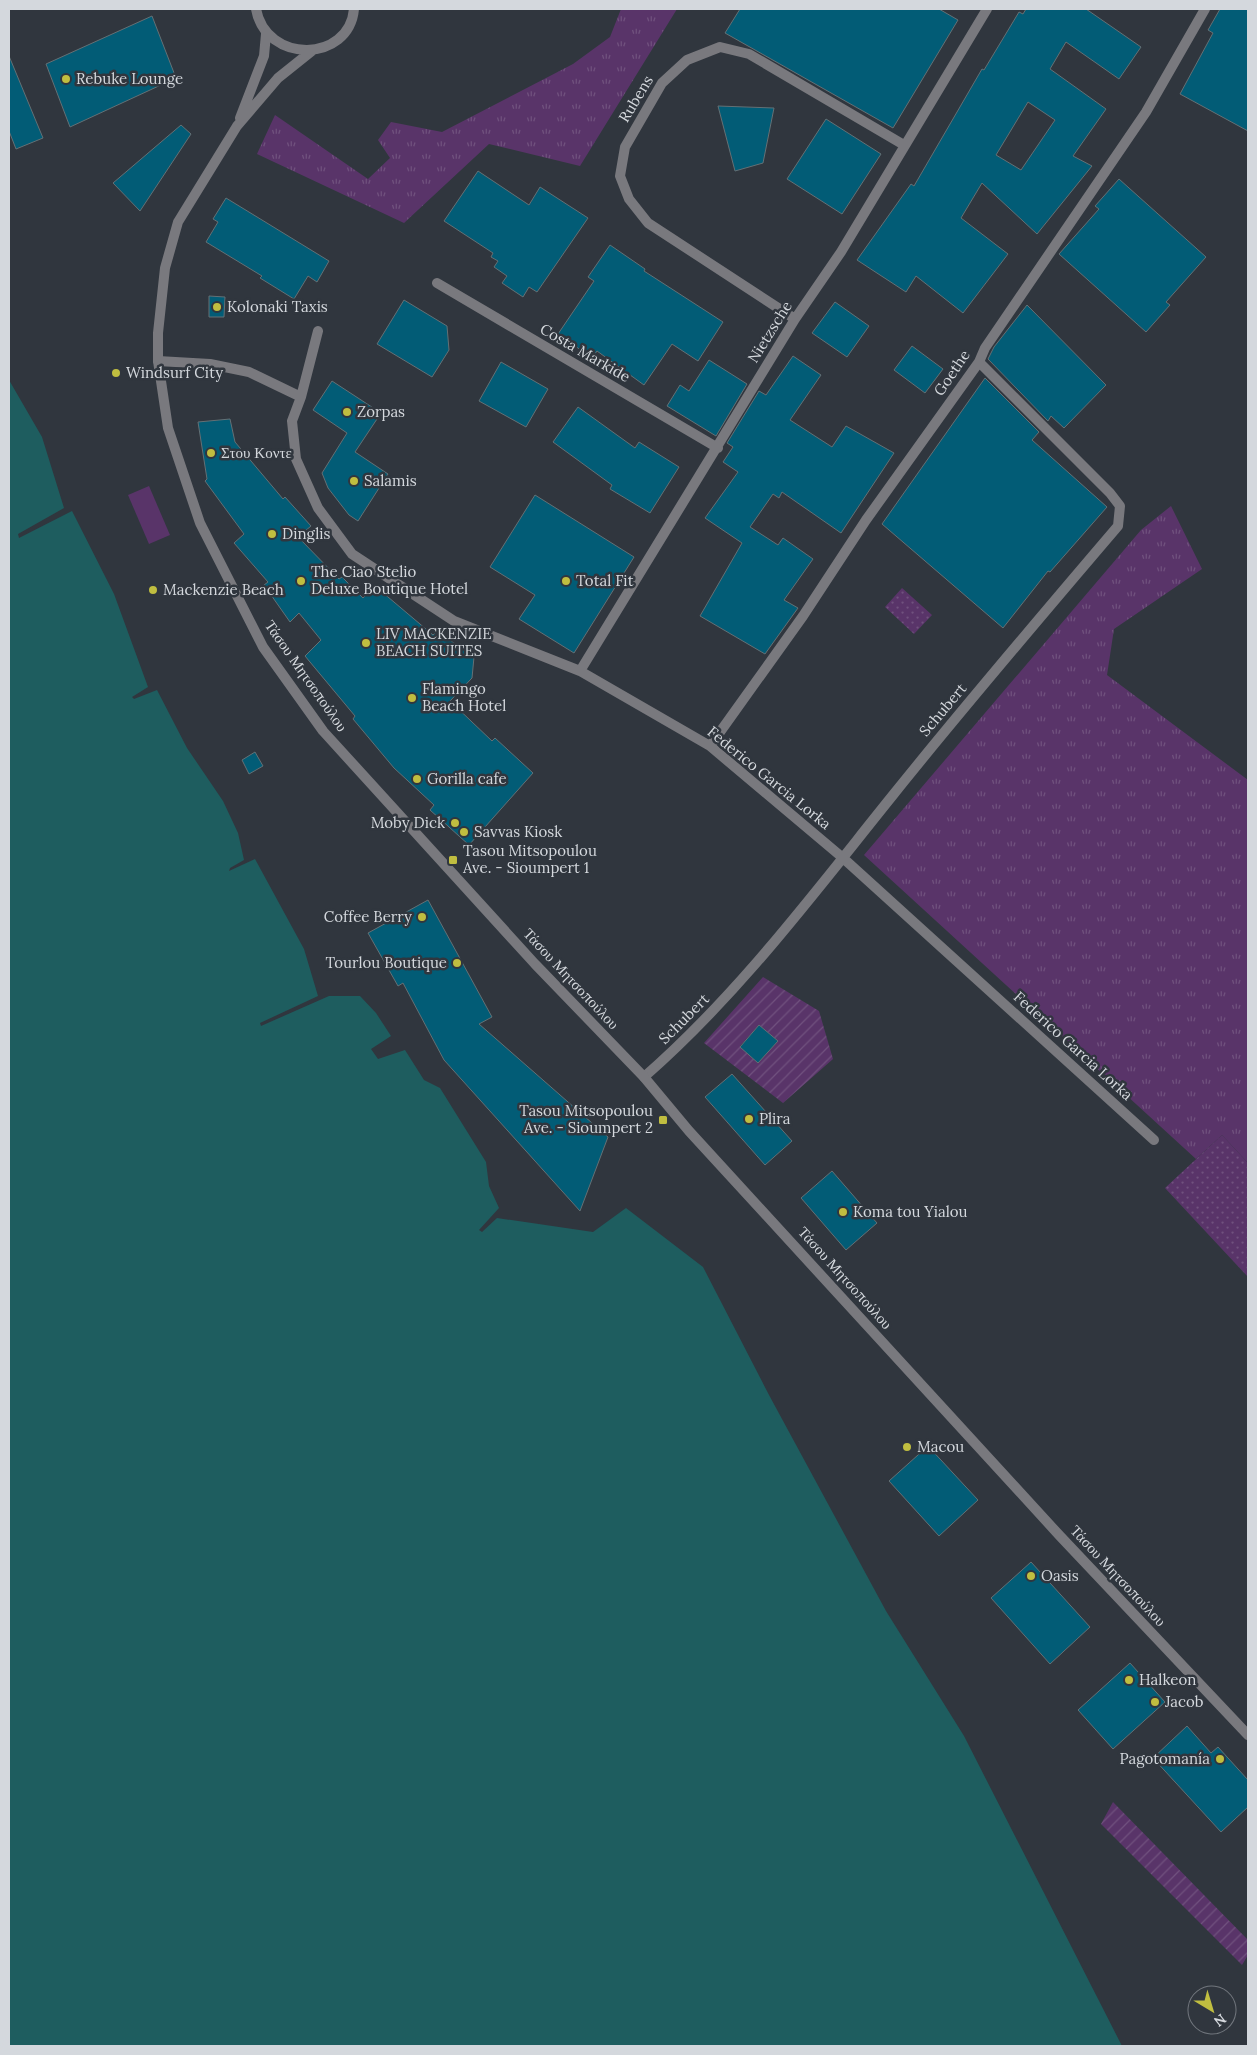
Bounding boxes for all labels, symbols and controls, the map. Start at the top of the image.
place label: Rebuke Lounge [76,69,183,88]
street label: Rubens [614,72,657,126]
marker: Rebuke Lounge [60,73,72,85]
place label: Kolonaki Taxis [227,297,328,316]
street label: Nietzsche [743,297,796,366]
marker: Kolonaki Taxis [211,301,223,313]
street label: Costa Markide [537,319,634,386]
street label: Goethe [929,346,974,399]
place label: Windsurf City [126,363,223,382]
marker: Windsurf City [110,367,122,379]
place label: Zorpas [357,402,405,421]
marker: Zorpas [341,406,353,418]
place label: Στου Κοντε [221,443,292,462]
marker: Στου Κοντε [205,447,217,459]
place label: Salamis [364,471,417,490]
marker: Salamis [348,475,360,487]
place label: Dinglis [282,524,330,543]
marker: Dinglis [266,528,278,540]
place label: The Ciao Stelio Deluxe Boutique Hotel [311,562,468,598]
place label: Total Fit [576,571,634,590]
marker: The Ciao Stelio Deluxe Boutique Hotel [295,575,307,587]
marker: Total Fit [560,575,572,587]
place label: Mackenzie Beach [163,580,284,599]
marker: Mackenzie Beach [147,584,159,596]
street label: Τάσου Μητσοπούλου [261,616,352,735]
place label: LIV MACKENZIE BEACH SUITES [376,624,492,660]
marker: LIV MACKENZIE BEACH SUITES [360,637,372,649]
place label: Flamingo Beach Hotel [422,679,506,715]
street label: Schubert [915,679,970,740]
marker: Flamingo Beach Hotel [406,692,418,704]
street label: Federico Garcia Lorka [704,722,835,833]
place label: Gorilla cafe [427,769,507,788]
marker: Gorilla cafe [411,773,423,785]
place label: Moby Dick [371,813,445,832]
marker: Moby Dick [449,817,461,829]
place label: Savvas Kiosk [474,822,562,841]
marker: Savvas Kiosk [458,826,470,838]
place label: Tasou Mitsopoulou Ave. - Sioumpert 1 [462,841,597,877]
marker: Tasou Mitsopoulou Ave. - Sioumpert 1 [447,854,459,866]
place label: Coffee Berry [324,907,412,926]
marker: Coffee Berry [416,911,428,923]
street label: Τάσου Μητσοπούλου [520,924,623,1033]
place label: Tourlou Boutique [325,953,447,972]
marker: Tourlou Boutique [451,957,463,969]
street label: Federico Garcia Lorka [1010,987,1137,1104]
street label: Schubert [654,989,713,1048]
place label: Tasou Mitsopoulou Ave. - Sioumpert 2 [519,1101,653,1137]
place label: Plira [759,1109,791,1128]
marker: Plira [743,1113,755,1125]
marker: Tasou Mitsopoulou Ave. - Sioumpert 2 [657,1114,669,1126]
place label: Koma tou Yialou [853,1202,968,1221]
marker: Koma tou Yialou [837,1206,849,1218]
street label: Τάσου Μητσοπούλου [794,1222,896,1333]
place label: Macou [917,1437,964,1456]
marker: Macou [901,1441,913,1453]
street label: Τάσου Μητσοπούλου [1067,1521,1170,1630]
place label: Oasis [1041,1566,1079,1585]
marker: Oasis [1025,1570,1037,1582]
place label: Halkeon [1139,1670,1196,1689]
marker: Halkeon [1123,1674,1135,1686]
place label: Jacob [1164,1692,1204,1711]
marker: Jacob [1149,1696,1161,1708]
place label: Pagotomanía [1119,1749,1210,1768]
marker: Pagotomanía [1214,1753,1226,1765]
north arrow [1187,1985,1237,2035]
text: N [1210,2010,1230,2031]

